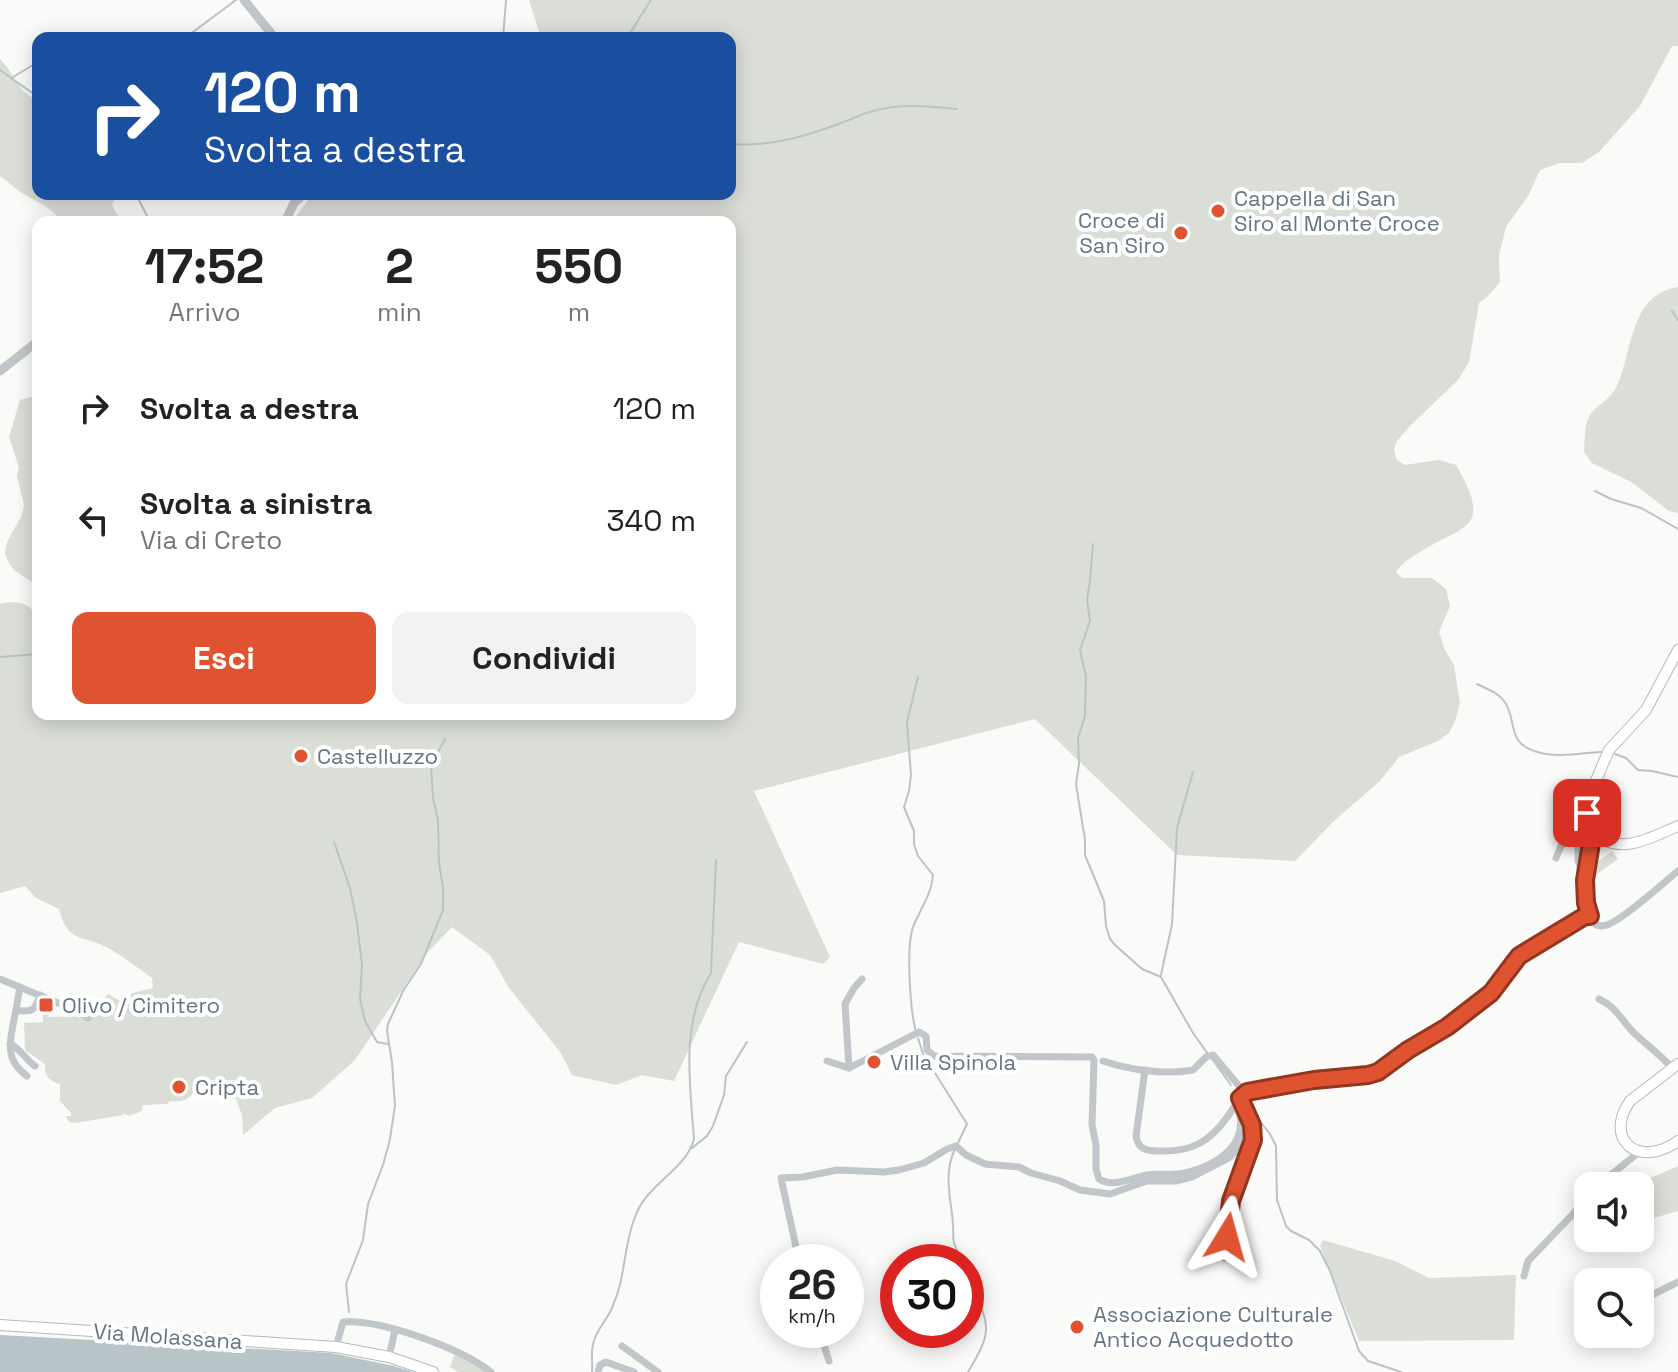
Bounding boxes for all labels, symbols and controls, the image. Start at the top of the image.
text: 120 m [204,57,361,128]
icon: right [72,64,176,168]
text: Svolta a destra [204,127,465,173]
place label: Cappella di San Siro al Monte Croce [1234,184,1440,237]
marker: Cappella di San Siro al Monte Croce [1209,202,1227,220]
place label: Croce di San Siro [1078,206,1165,259]
marker: Croce di San Siro [1172,224,1190,242]
text: 17:52 [145,236,264,297]
text: 2 [385,236,414,297]
text: 550 [535,236,623,297]
text: Arrivo [169,295,240,329]
text: min [377,295,422,329]
text: m [568,295,590,329]
icon: right [72,386,116,430]
text: Svolta a destra [140,389,359,428]
text: 120 m [613,389,696,428]
text: Svolta a sinistra [140,484,372,523]
icon: left [72,498,116,542]
text: 340 m [606,501,696,540]
text: Via di Creto [140,523,282,557]
button: Esci [72,612,376,704]
button: Condividi [392,612,696,704]
place label: Castelluzzo [317,742,438,770]
marker: Castelluzzo [292,747,310,765]
pin [1553,779,1621,847]
icon: arrive [1565,791,1609,835]
place label: Olivo / Cimitero [62,991,220,1019]
marker: Olivo / Cimitero [37,996,55,1014]
place label: Villa Spinola [890,1048,1017,1076]
marker: Villa Spinola [865,1053,883,1071]
place label: Cripta [195,1073,260,1101]
marker: Cripta [170,1078,188,1096]
map controls [1574,1172,1654,1348]
button: sound [1574,1172,1654,1252]
position arrow [1185,1195,1269,1279]
speed limit sign: 30 [880,1244,984,1348]
text: 26 [788,1260,836,1311]
button: search [1574,1268,1654,1348]
place label: Associazione Culturale Antico Acquedotto [1093,1300,1333,1353]
text: km/h [788,1303,836,1329]
street label: Via Molassana [92,1317,244,1355]
marker: Associazione Culturale Antico Acquedotto [1068,1318,1086,1336]

